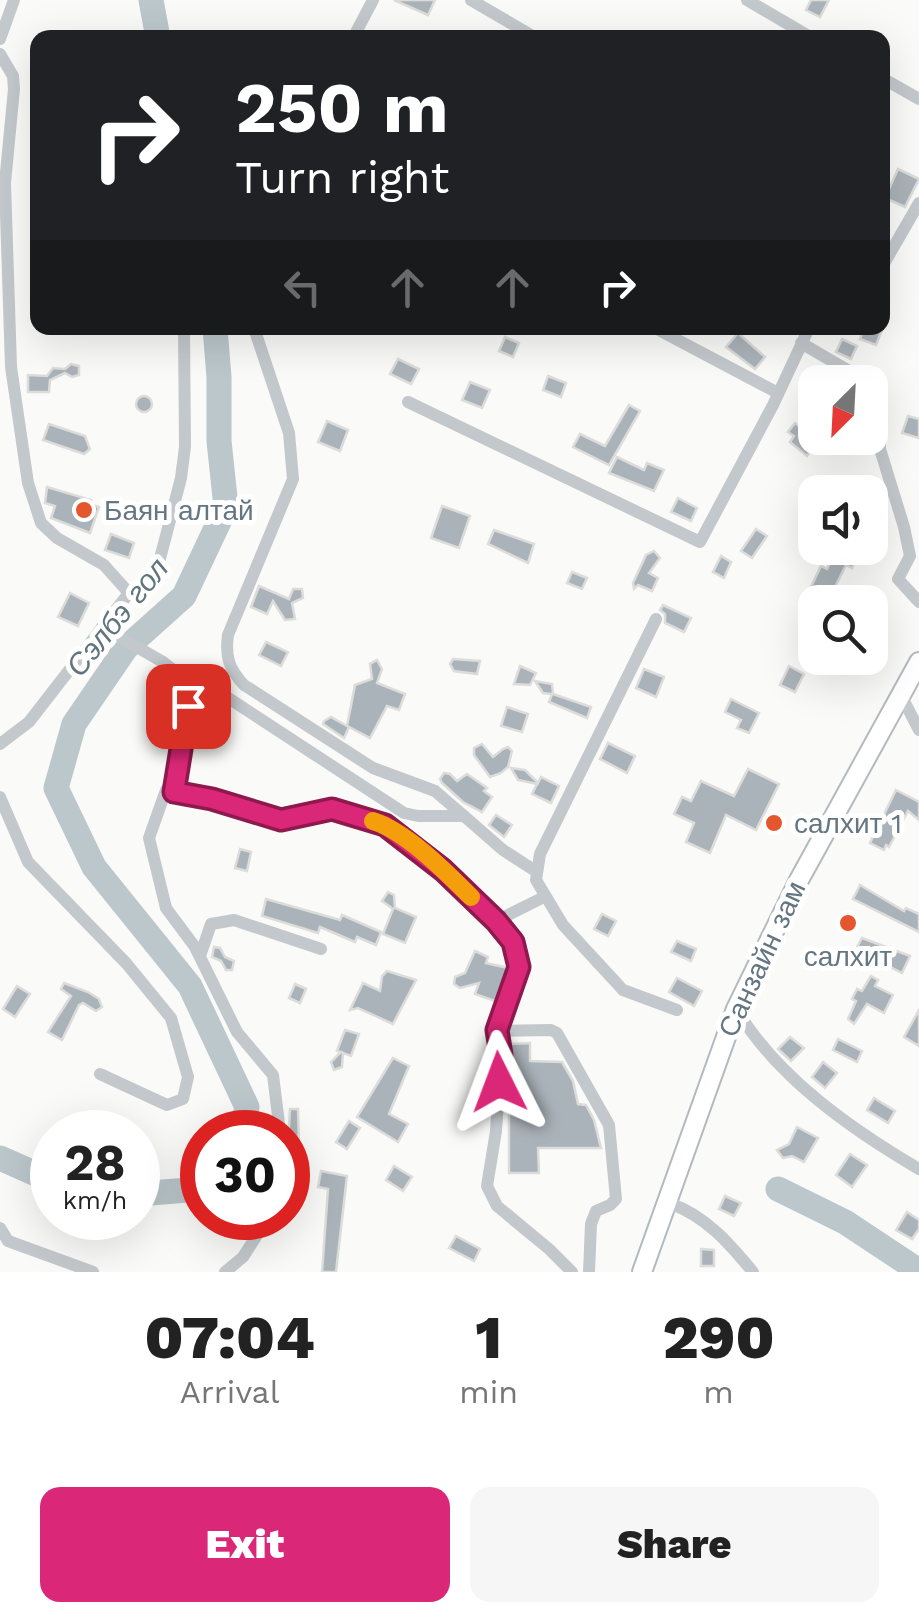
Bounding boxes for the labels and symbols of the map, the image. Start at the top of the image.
north arrow [798,365,888,455]
place label: Баян алтай [104,494,254,527]
marker: Баян алтай [73,499,95,521]
water label: Сэлбэ гол [59,551,175,683]
pin [146,664,231,749]
place label: салхит 1 [794,807,902,840]
marker: салхит 1 [763,812,785,834]
street label: Санзайн зам [711,876,813,1042]
marker: салхит [837,912,859,934]
place label: салхит [804,940,892,973]
position arrow [447,1030,551,1134]
speed limit sign: 30 [180,1110,310,1240]

